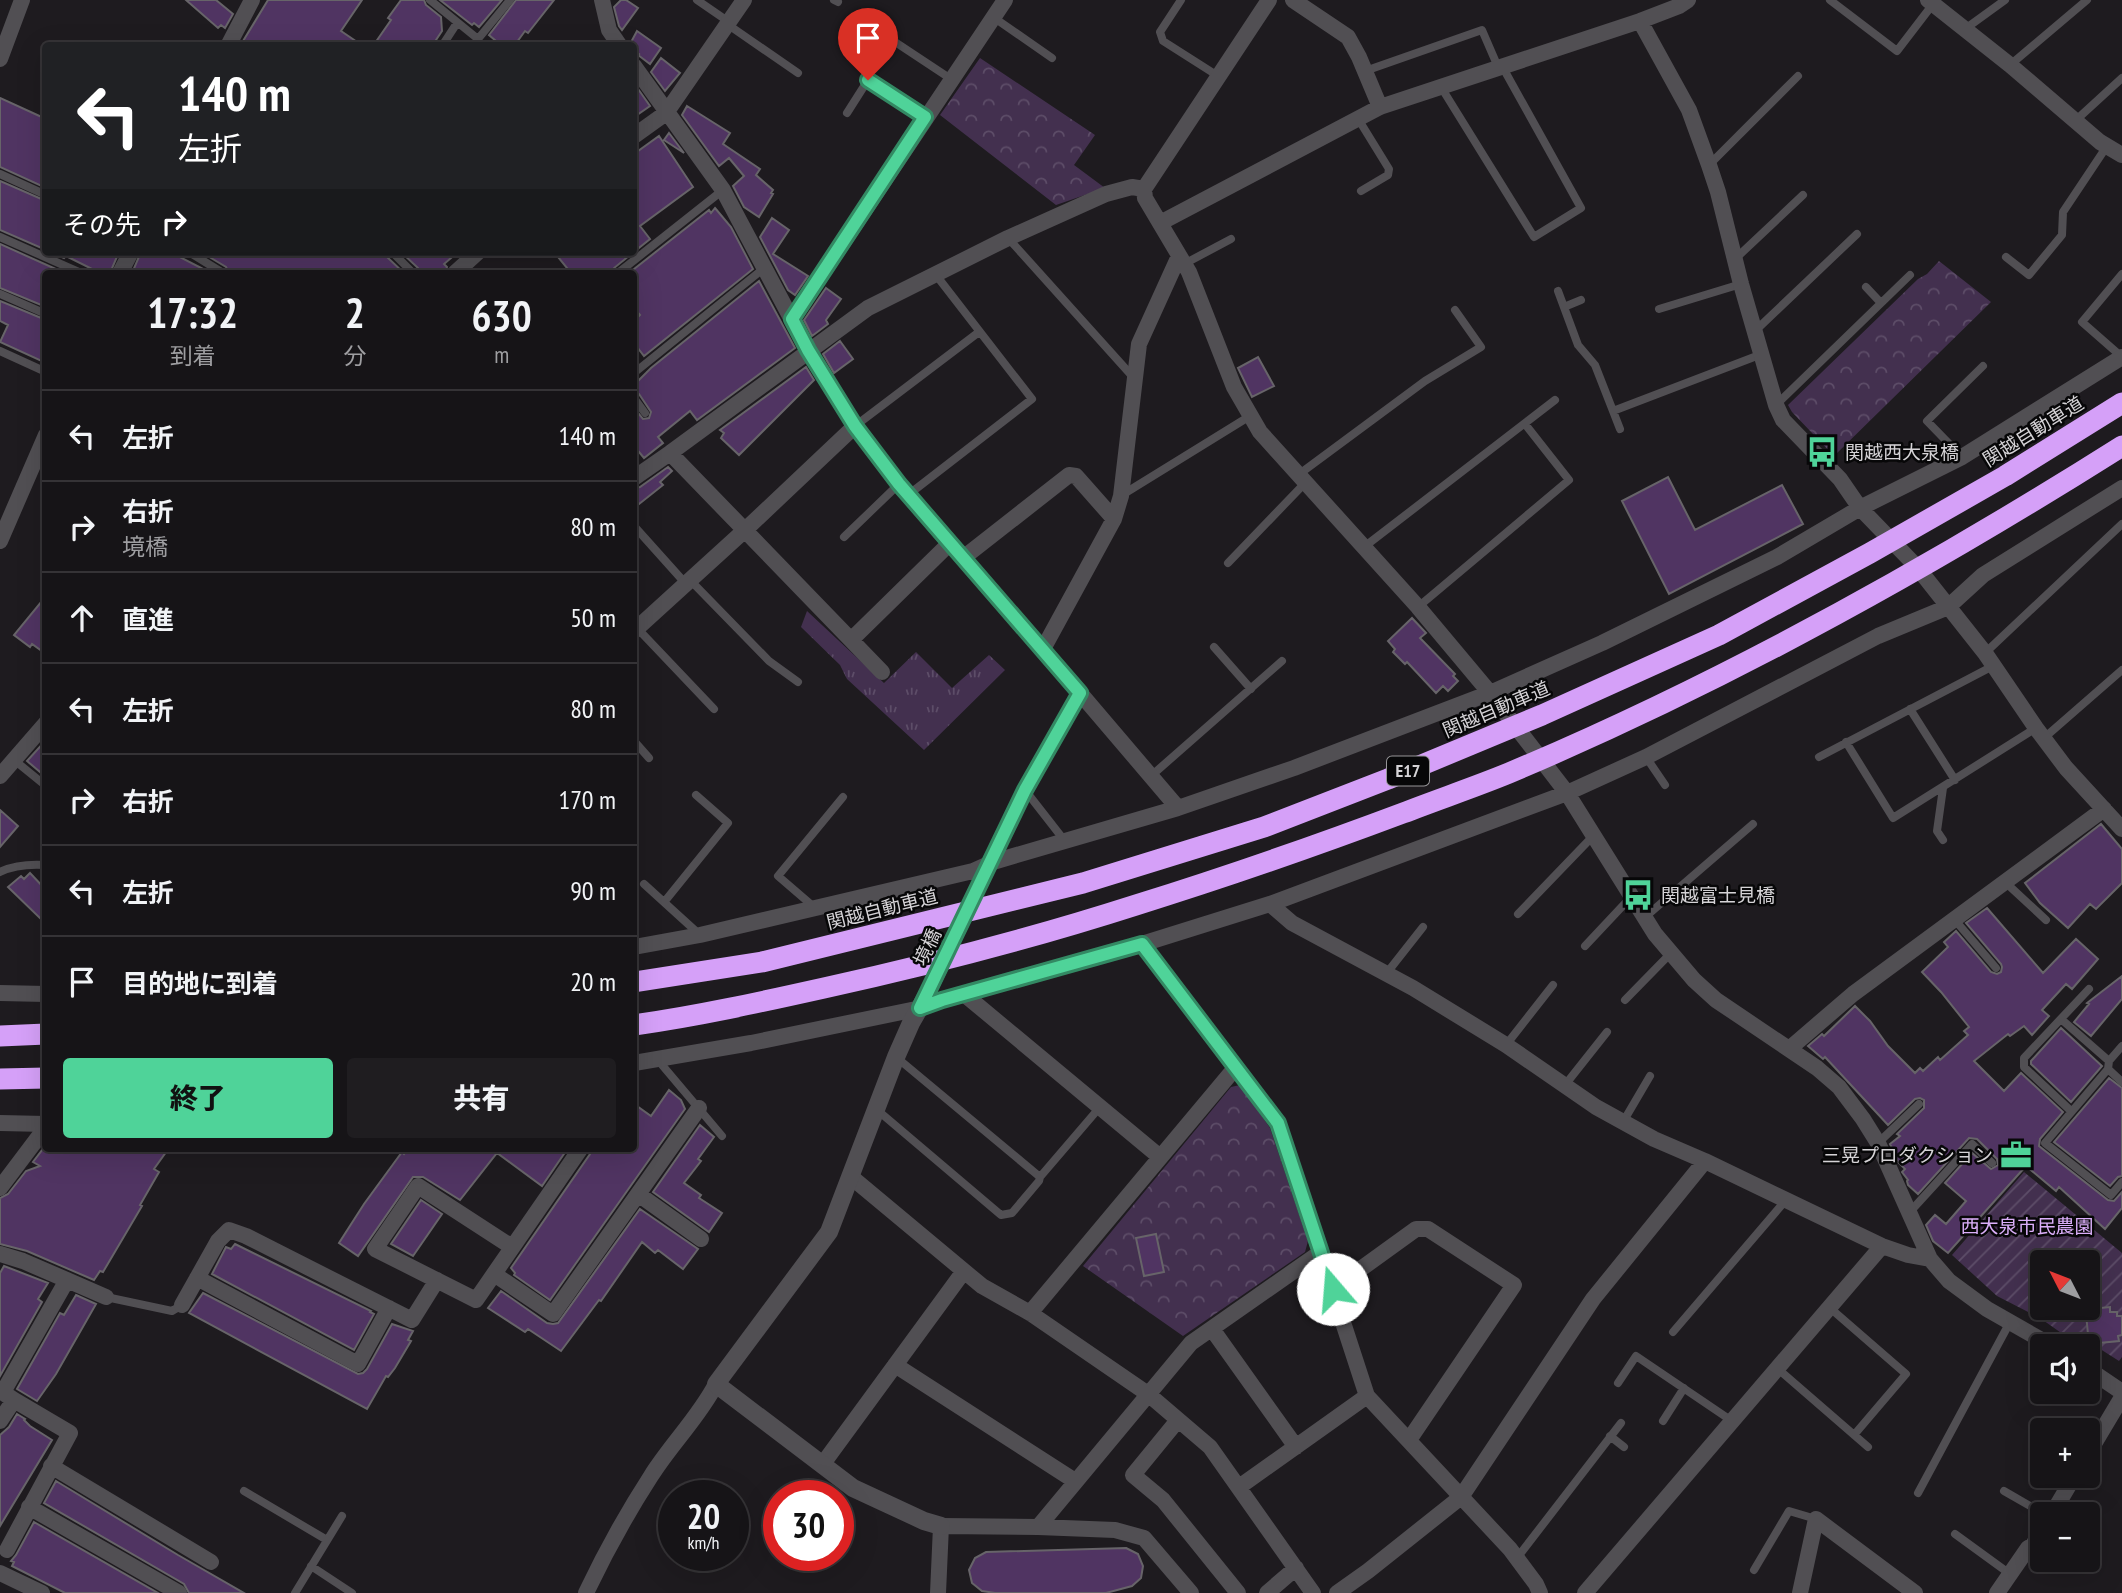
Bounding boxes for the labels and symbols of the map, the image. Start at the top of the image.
pin [838,8,898,80]
street label: 関越自動車道 [1978,391,2088,471]
bus stop icon: 関越西大泉橋 [1805,435,1839,469]
place label: 関越西大泉橋 [1845,440,1959,464]
street label: 関越自動車道 [1439,676,1553,742]
road number: E17 [1387,756,1429,786]
bus stop icon: 関越富士見橋 [1621,878,1655,912]
place label: 関越富士見橋 [1661,883,1775,907]
street label: 関越自動車道 [824,884,940,934]
street label: 境橋 [908,925,946,969]
office icon: 三晃プロダクション [1999,1138,2033,1172]
place label: 三晃プロダクション [1822,1143,1993,1167]
park label: 西大泉市民農園 [1960,1214,2094,1238]
north arrow [2030,1250,2100,1320]
position arrow [1296,1252,1370,1326]
speed limit sign: 30 [763,1480,854,1571]

